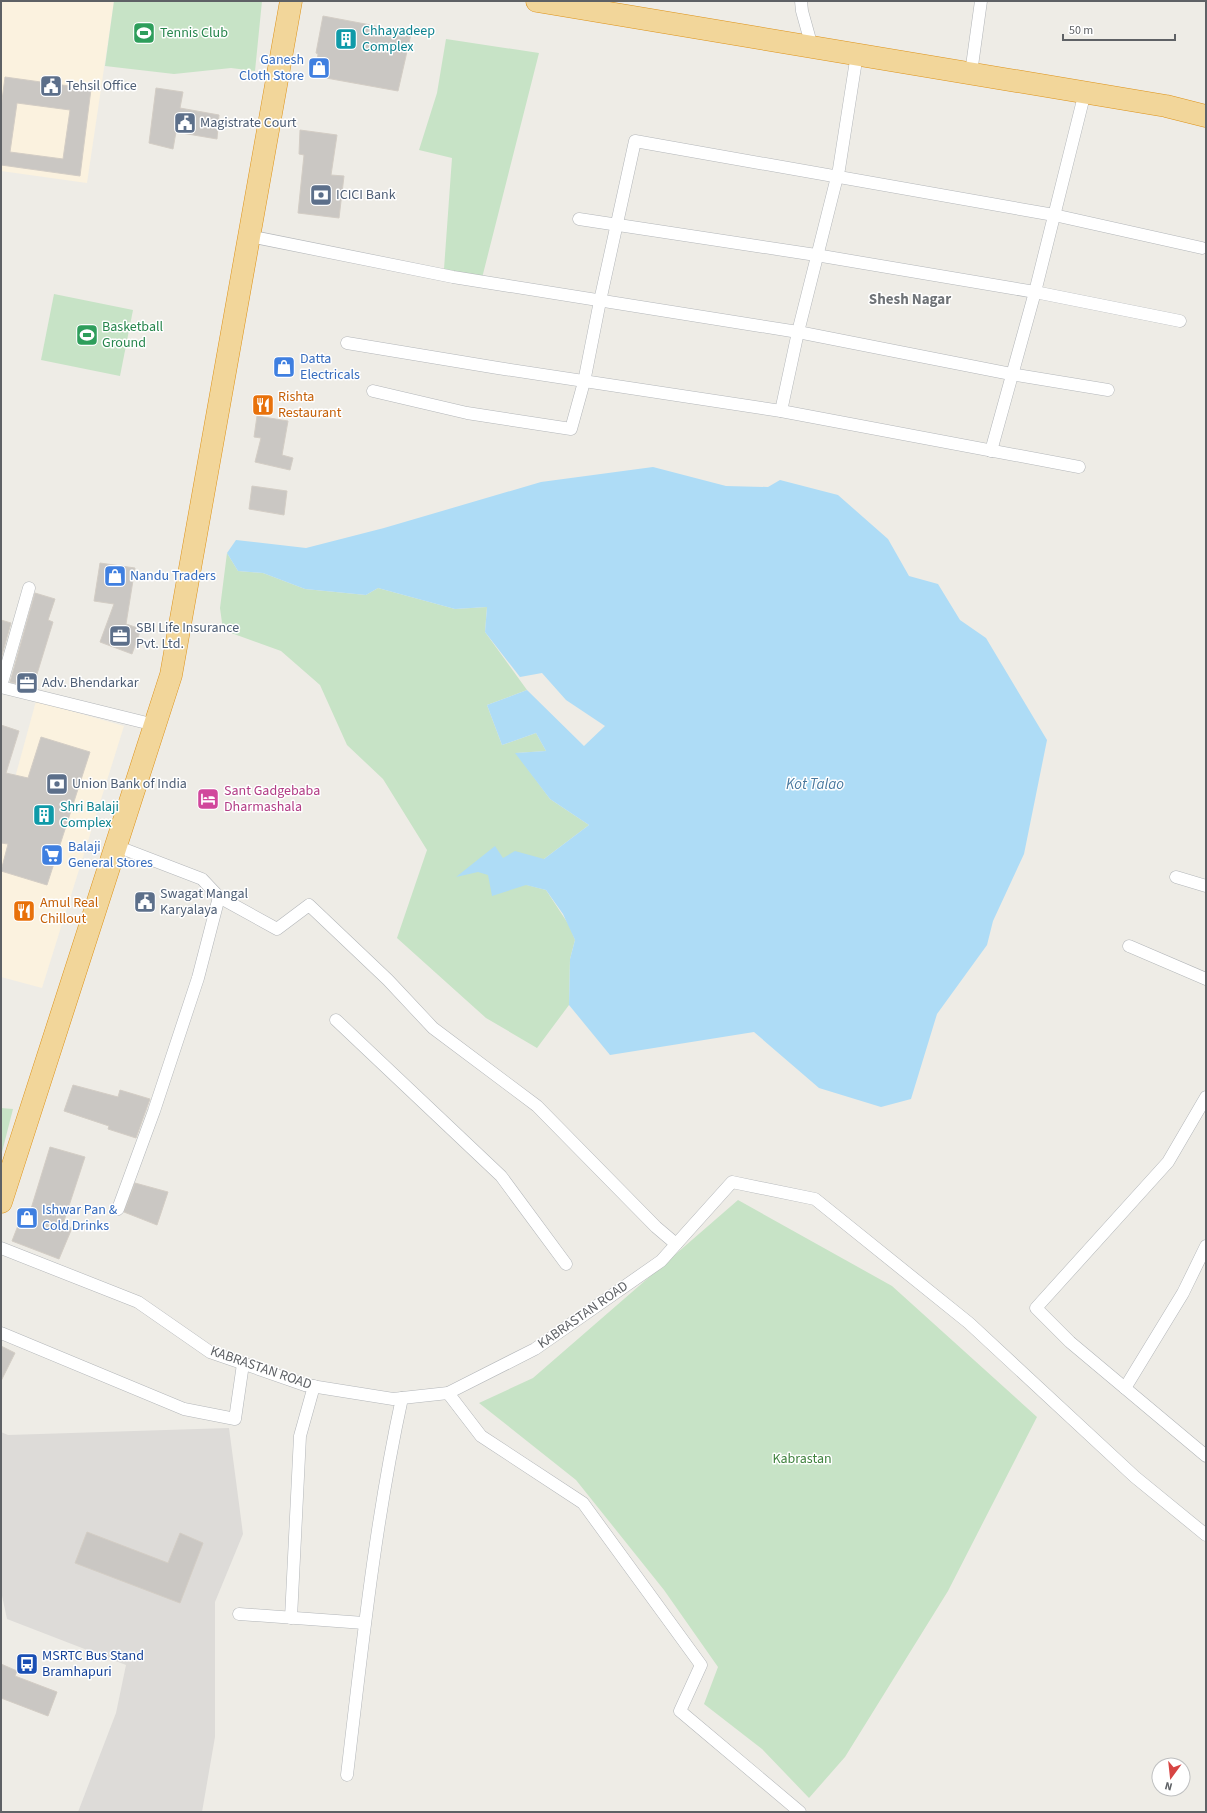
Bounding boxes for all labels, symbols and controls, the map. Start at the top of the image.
scale bar [1063,16,1175,42]
sports icon: Tennis Club [131,20,157,46]
place label: Chhayadeep Complex [362,21,435,57]
text: 50 m [1069,22,1093,39]
place label: Tennis Club [160,23,228,43]
building icon: Chhayadeep Complex [333,26,359,52]
place label: Ganesh Cloth Store [239,50,304,86]
shop icon: Ganesh Cloth Store [306,55,332,81]
public building icon: Tehsil Office [38,73,64,99]
place label: Tehsil Office [66,76,137,96]
public building icon: Magistrate Court [172,110,198,136]
place label: Magistrate Court [200,113,297,133]
bank icon: ICICI Bank [308,182,334,208]
place label: ICICI Bank [336,185,396,205]
district label: Shesh Nagar [869,289,951,310]
place label: Basketball Ground [102,317,164,353]
sports icon: Basketball Ground [74,322,100,348]
place label: Datta Electricals [300,349,360,385]
shop icon: Datta Electricals [271,354,297,380]
place label: Rishta Restaurant [278,387,342,423]
restaurant icon: Rishta Restaurant [250,392,276,418]
shop icon: Nandu Traders [102,563,128,589]
place label: Nandu Traders [130,566,216,586]
place label: SBI Life Insurance Pvt. Ltd. [136,618,239,654]
office icon: SBI Life Insurance Pvt. Ltd. [107,623,133,649]
office icon: Adv. Bhendarkar [14,670,40,696]
place label: Adv. Bhendarkar [42,673,139,693]
bank icon: Union Bank of India [44,771,70,797]
place label: Union Bank of India [72,774,187,794]
water label: Kot Talao [786,774,844,795]
place label: Sant Gadgebaba Dharmashala [224,781,320,817]
hotel icon: Sant Gadgebaba Dharmashala [195,786,221,812]
place label: Shri Balaji Complex [60,797,119,833]
building icon: Shri Balaji Complex [31,802,57,828]
place label: Balaji General Stores [68,837,153,873]
supermarket icon: Balaji General Stores [39,842,65,868]
place label: Swagat Mangal Karyalaya [160,884,248,920]
public building icon: Swagat Mangal Karyalaya [132,889,158,915]
place label: Amul Real Chillout [40,893,99,929]
restaurant icon: Amul Real Chillout [11,898,37,924]
place label: Ishwar Pan & Cold Drinks [42,1200,118,1236]
shop icon: Ishwar Pan & Cold Drinks [14,1205,40,1231]
street label: KABRASTAN ROAD [534,1276,632,1354]
street label: KABRASTAN ROAD [208,1341,314,1395]
park label: Kabrastan [772,1449,832,1469]
place label: MSRTC Bus Stand Bramhapuri [42,1646,144,1682]
bus stop icon: MSRTC Bus Stand Bramhapuri [14,1651,40,1677]
north arrow [1151,1757,1191,1797]
text: N [1163,1778,1174,1794]

